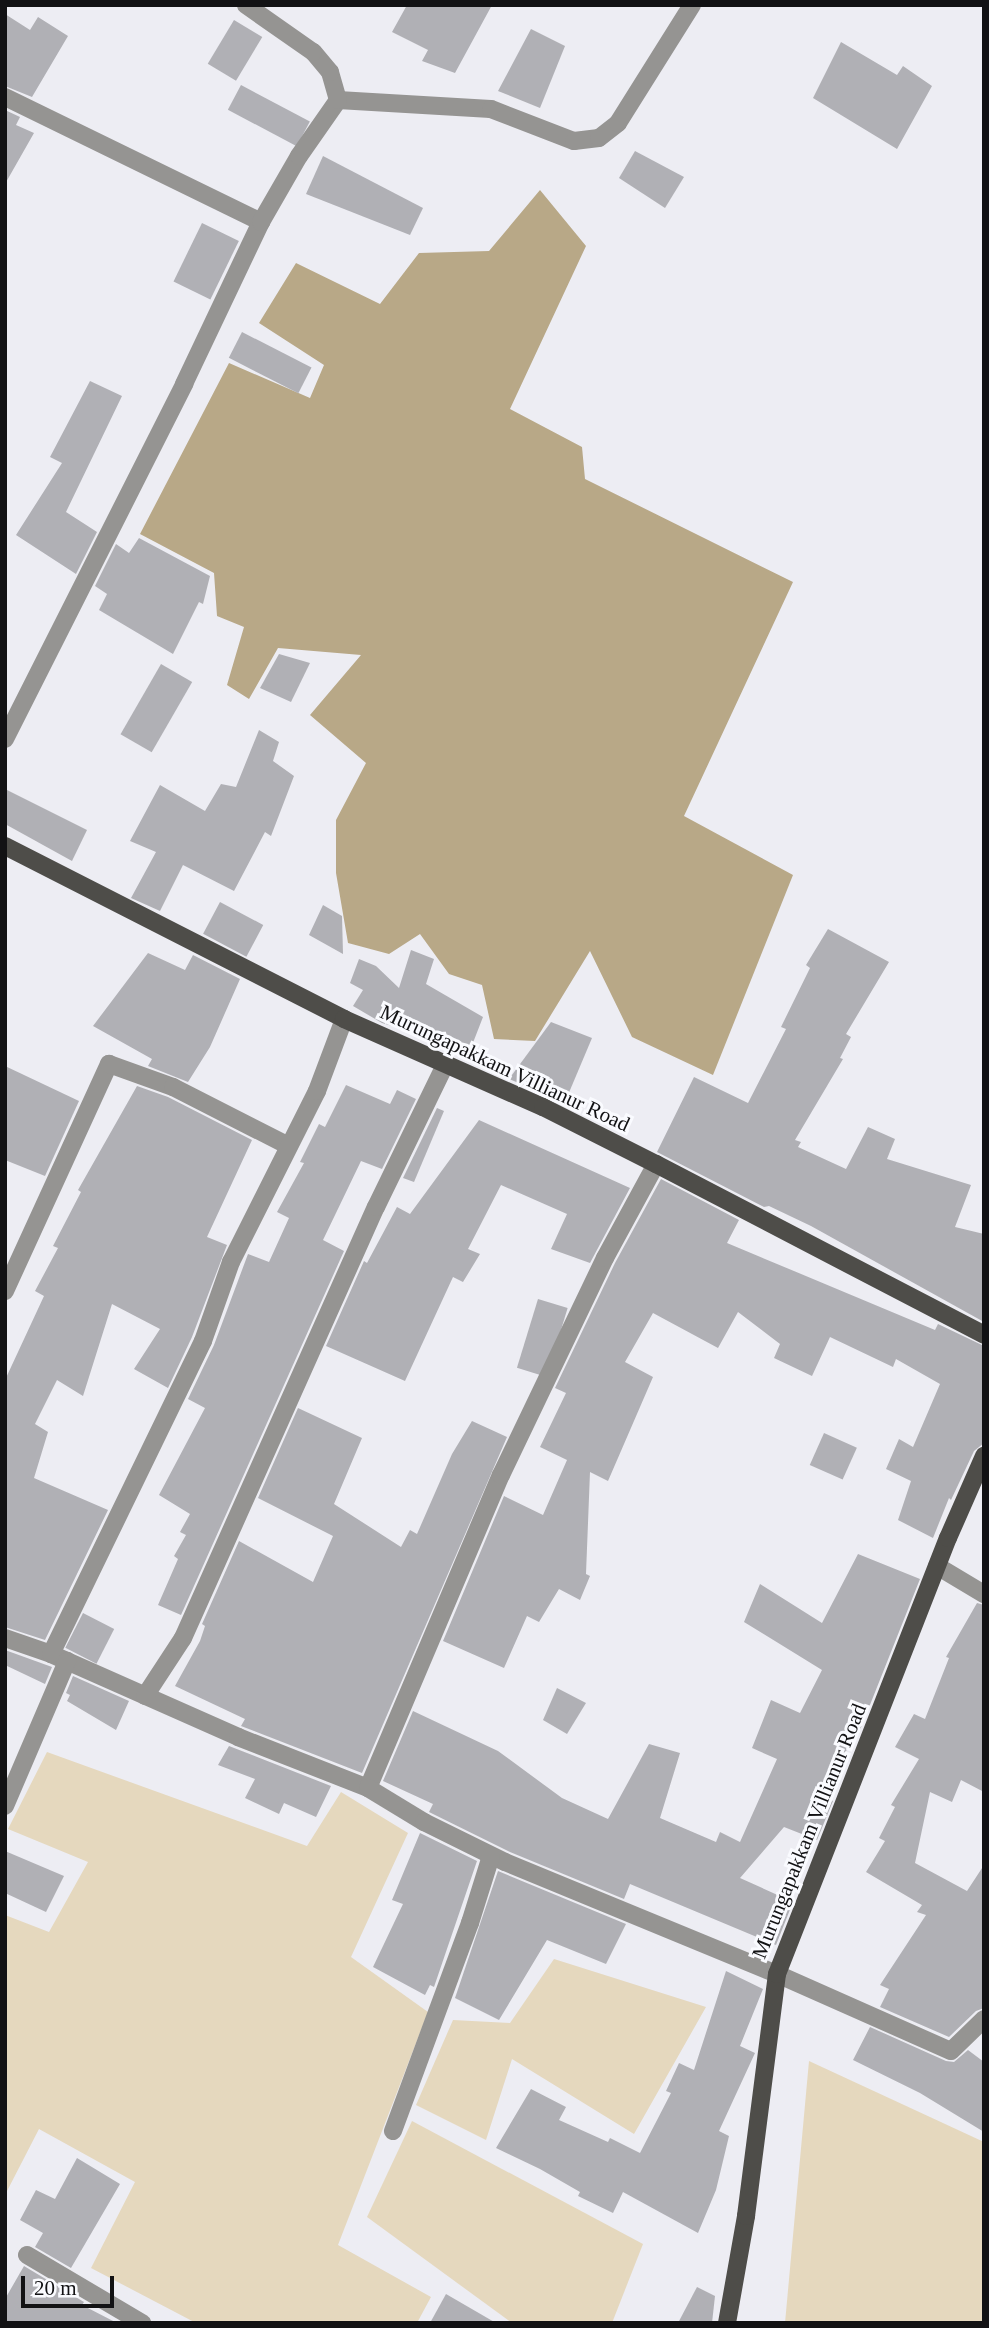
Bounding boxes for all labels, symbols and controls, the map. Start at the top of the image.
street label: Murungapakkam Villianur Road [376,999,634,1137]
street label: Murungapakkam Villianur Road [746,1700,872,1962]
scale bar [24,2262,117,2306]
text: 20 m [34,2276,77,2300]

